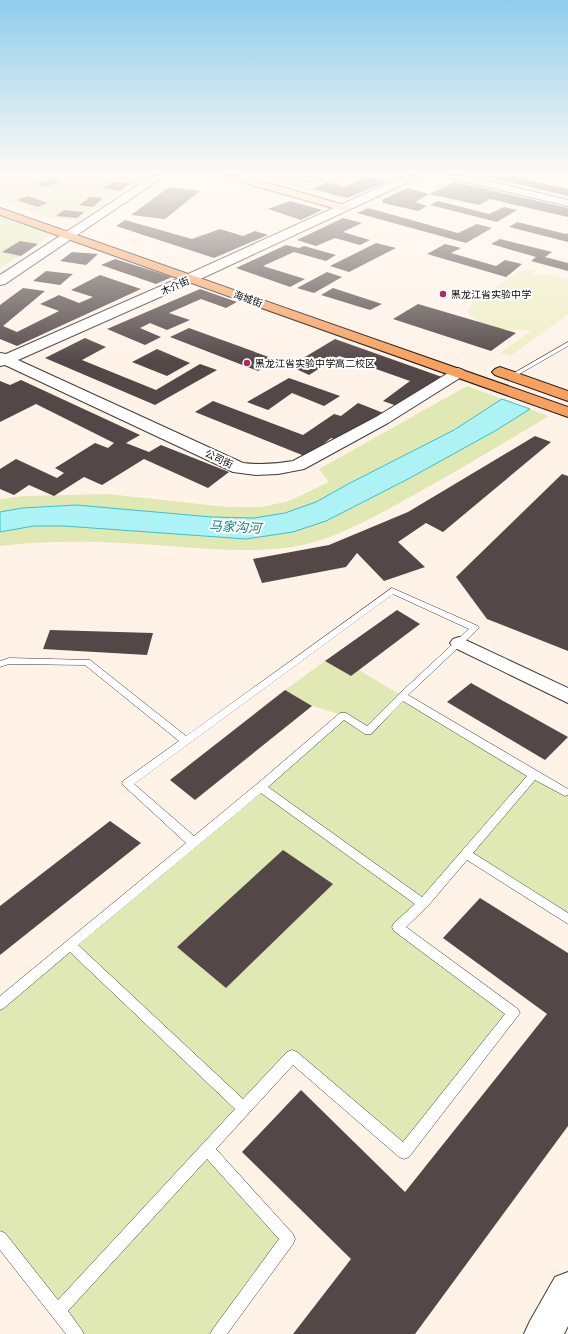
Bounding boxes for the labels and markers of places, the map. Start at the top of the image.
place label: 黑龙江省实验中学 [451,288,531,301]
marker: 黑龙江省实验中学 [438,289,448,299]
place label: 黑龙江省实验中学高二校区 [255,357,375,370]
marker: 黑龙江省实验中学高二校区 [242,358,252,368]

